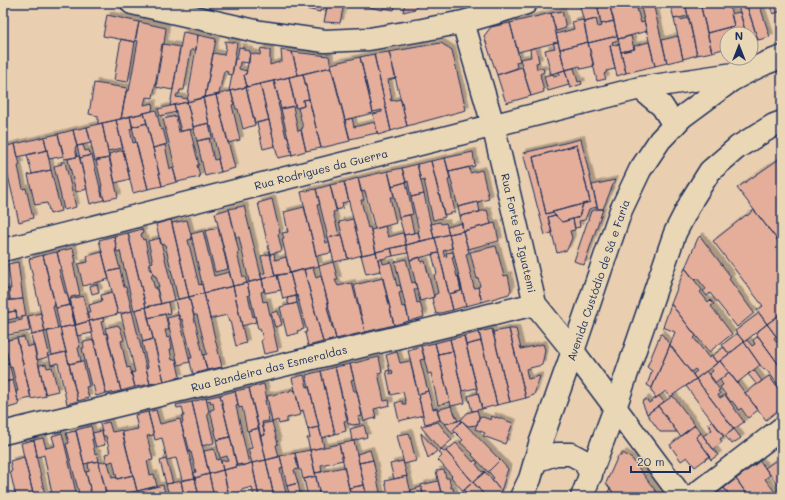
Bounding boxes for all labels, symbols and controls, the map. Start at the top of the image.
north arrow [719,26,759,66]
text: N [735,28,743,43]
street label: Rua Rodrigues da Guerra [253,145,390,193]
street label: Rua Forte de Iguatemi [498,172,540,294]
street label: Avenida Custódio de Sá e Faria [563,197,633,363]
street label: Rua Bandeira das Esmeraldas [189,341,349,395]
scale bar [631,448,690,474]
text: 20 m [637,453,665,469]

